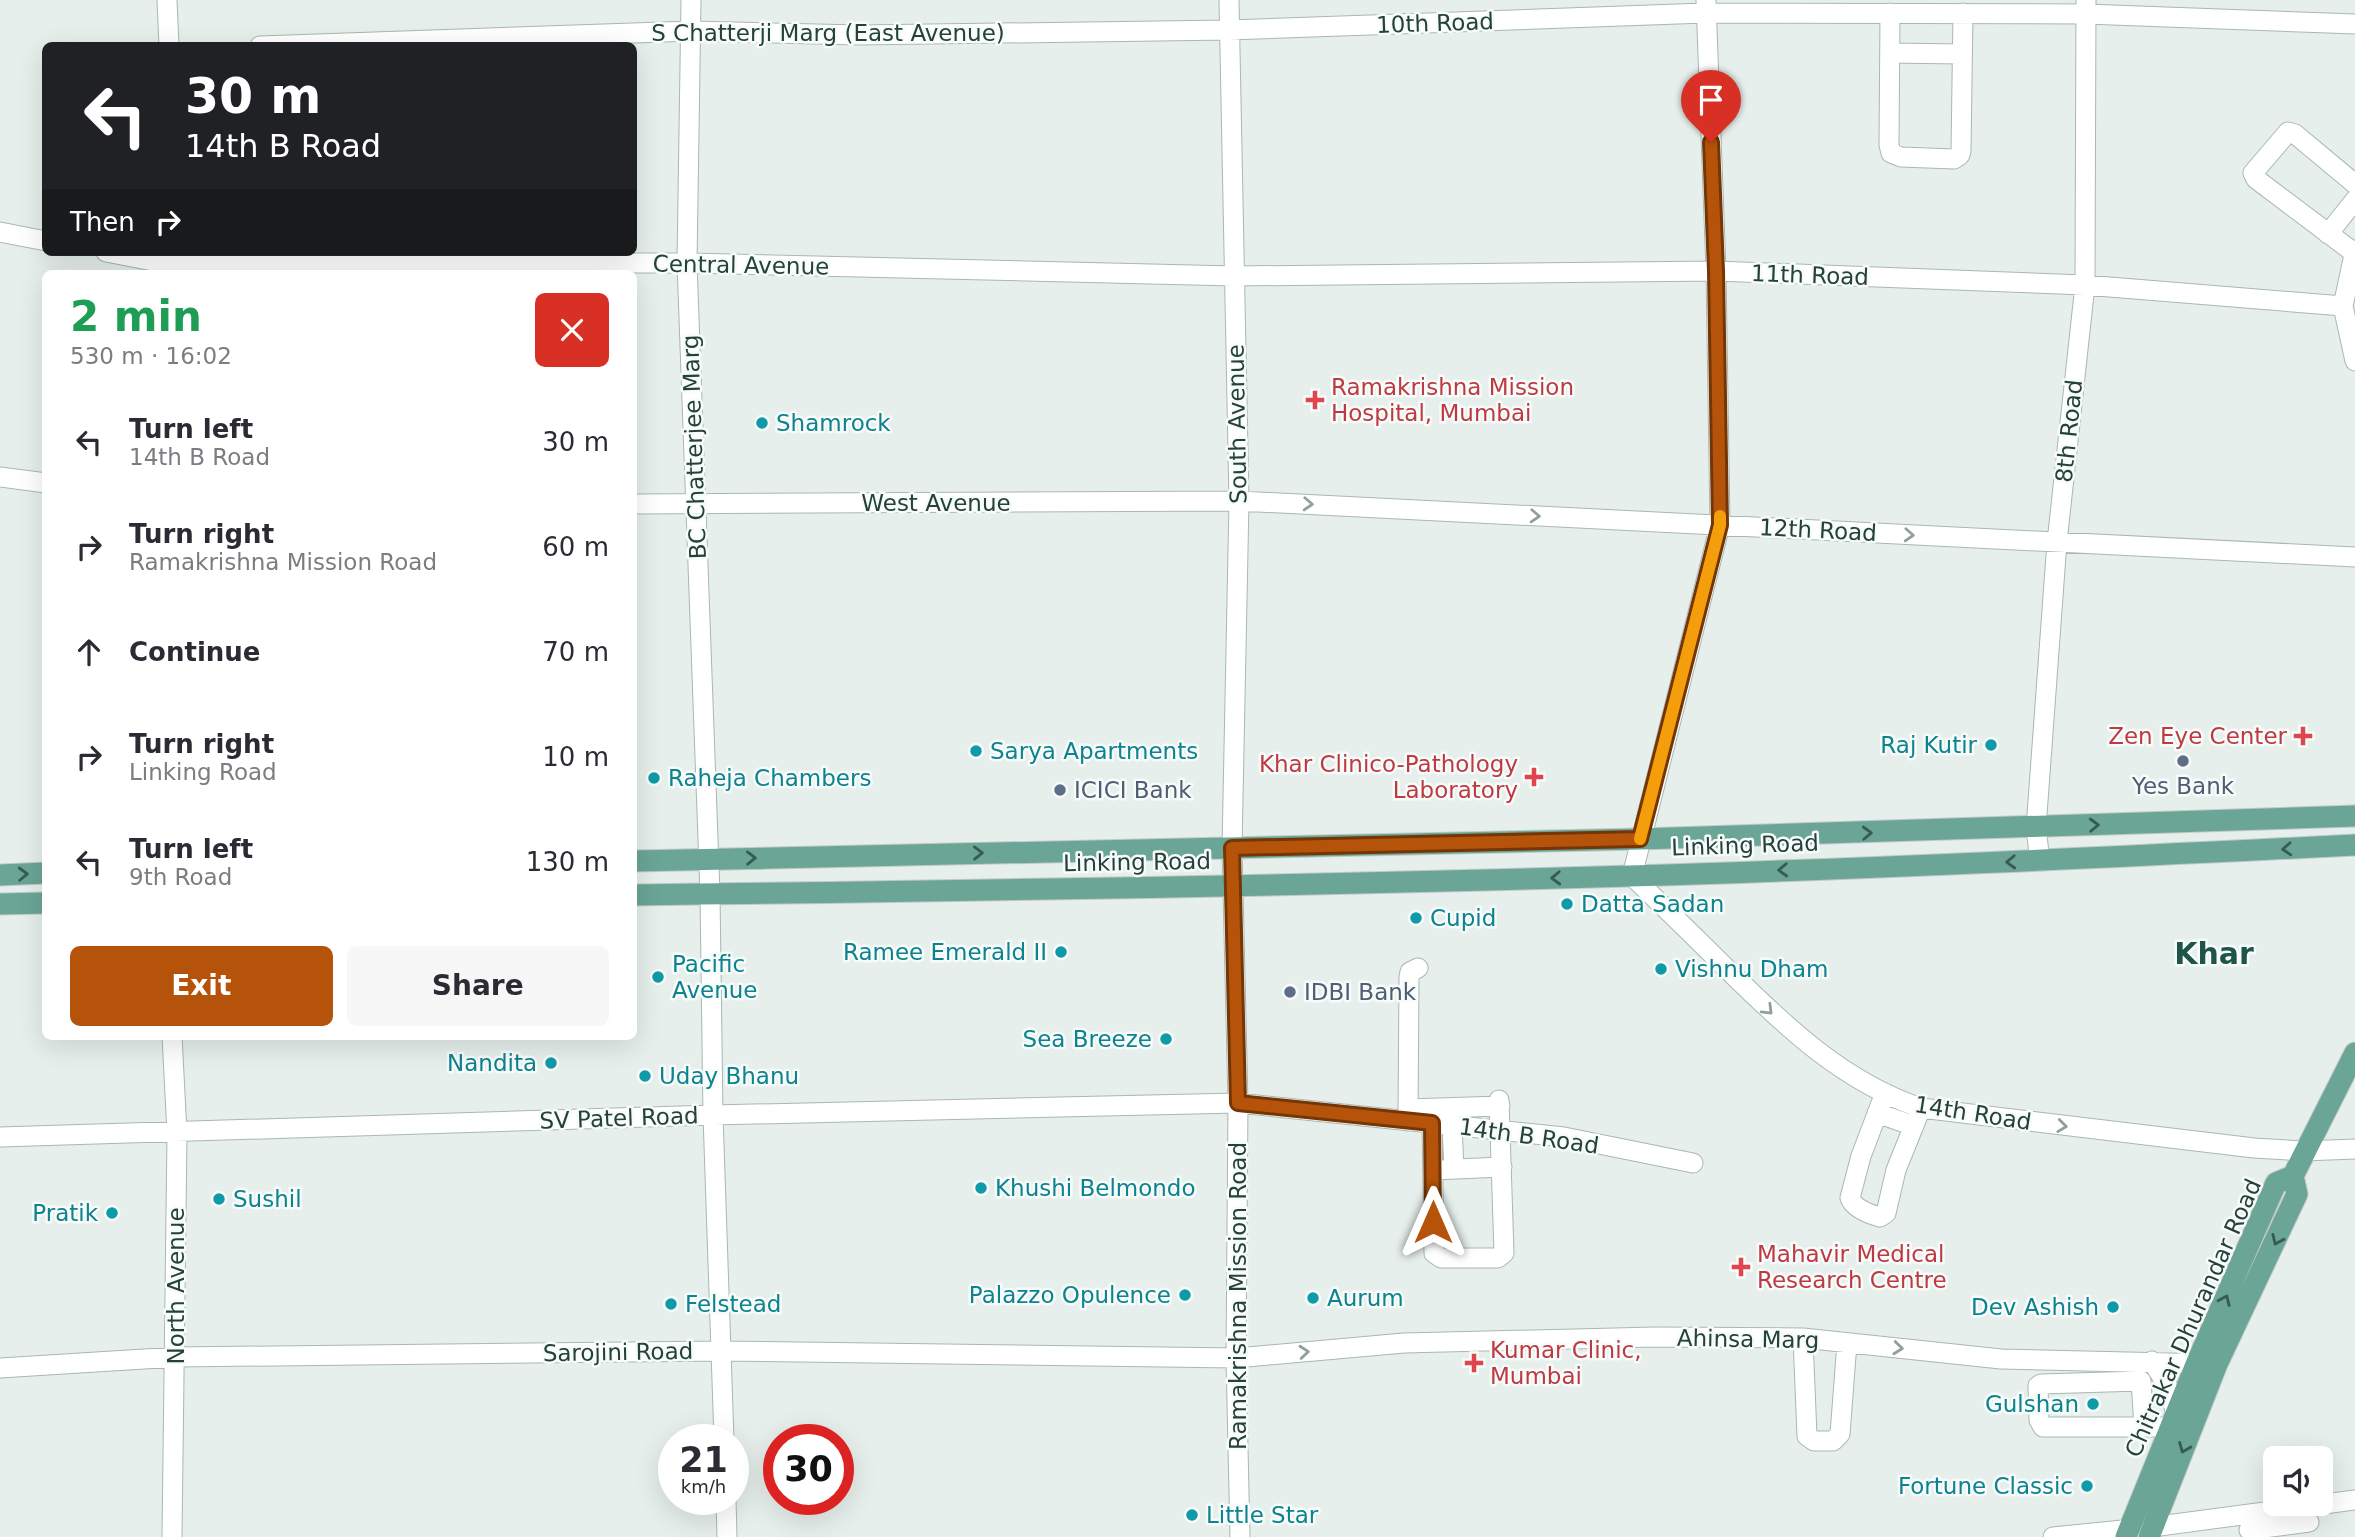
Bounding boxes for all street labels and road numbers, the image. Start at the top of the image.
street label: 10th Road [1376,8,1494,38]
street label: S Chatterji Marg (East Avenue) [651,20,1005,46]
street label: Central Avenue [653,250,829,280]
street label: 11th Road [1751,260,1869,290]
street label: BC Chatterjee Marg [677,334,711,560]
street label: South Avenue [1223,344,1251,504]
street label: 8th Road [2051,378,2087,484]
street label: West Avenue [861,490,1011,516]
street label: 12th Road [1758,514,1878,546]
street label: Linking Road [1671,829,1819,861]
street label: Linking Road [1063,848,1211,876]
street label: 14th Road [1913,1091,2033,1135]
street label: SV Patel Road [539,1102,699,1134]
street label: 14th B Road [1457,1113,1601,1159]
street label: Ramakrishna Mission Road [1225,1142,1251,1450]
street label: Chitrakar Dhurandar Road [2120,1175,2266,1461]
street label: North Avenue [163,1207,189,1365]
street label: Ahinsa Marg [1677,1325,1819,1353]
street label: Sarojini Road [543,1338,693,1366]

